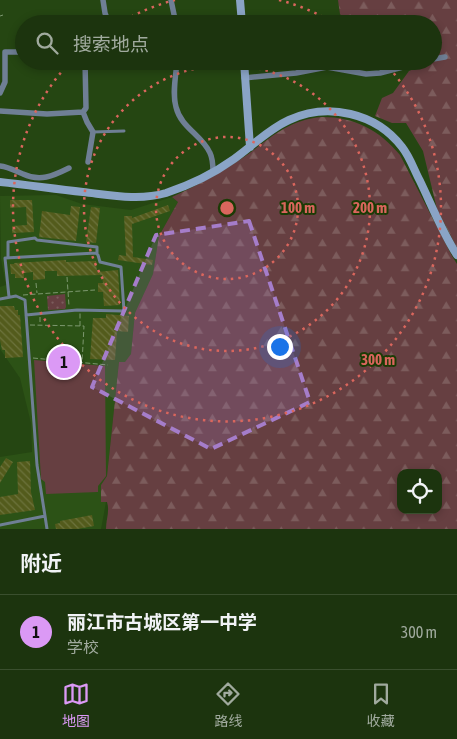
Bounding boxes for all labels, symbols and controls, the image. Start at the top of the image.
search box [15,15,442,70]
icon: search [33,29,61,57]
text: 搜索地点 [73,33,149,55]
centre of rings [218,199,236,217]
text: 100 m [281,199,315,216]
text: 200 m [353,199,387,216]
your location [267,334,293,360]
pin: 1 [48,343,80,381]
text: 300 m [361,351,395,368]
map controls [397,469,442,514]
button: locate [397,469,442,514]
text: 附近 [20,551,62,575]
text: 丽江市古城区第一中学 [67,611,257,633]
text: 1 [32,623,40,641]
text: 300 m [401,623,437,641]
text: 学校 [67,638,99,656]
tab: 地图 [62,680,90,730]
tab: 路线 [214,680,242,730]
tab: 收藏 [367,680,395,730]

